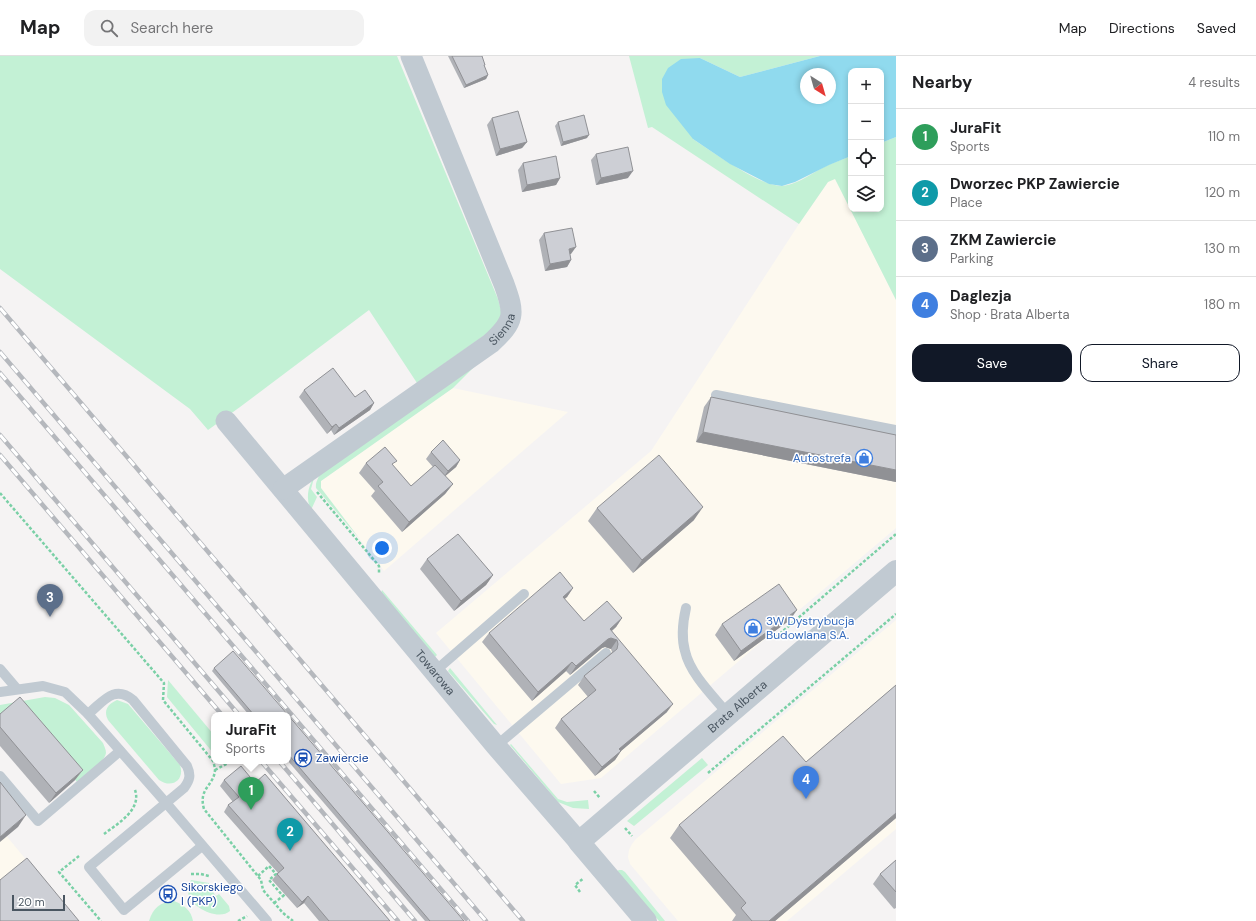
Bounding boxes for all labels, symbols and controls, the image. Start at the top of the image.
search box [84,10,364,46]
text: Map [20,15,60,40]
icon: search [98,17,120,39]
text: Search here [130,18,213,38]
text: Map [1059,19,1087,37]
text: Directions [1109,19,1175,37]
text: Saved [1197,19,1236,37]
north arrow [800,68,836,104]
map controls [848,68,884,212]
button: + [848,68,884,104]
text: Nearby [912,71,972,93]
text: 4 results [1188,74,1240,91]
button: − [848,104,884,140]
text: JuraFit [950,118,1001,138]
text: 1 [923,128,927,145]
text: 110 m [1208,128,1240,145]
text: Sports [950,138,990,155]
button: locate [848,140,884,176]
text: Dworzec PKP Zawiercie [950,174,1120,194]
button: layers [848,176,884,212]
text: 2 [921,184,929,201]
text: 120 m [1205,184,1240,201]
text: Place [950,194,982,211]
text: ZKM Zawiercie [950,230,1056,250]
text: 3 [921,240,929,257]
text: 130 m [1204,240,1240,257]
text: Parking [950,250,994,267]
text: Daglezja [950,286,1012,306]
text: 4 [921,296,929,313]
text: 180 m [1204,296,1240,313]
text: Shop · Brata Alberta [950,306,1070,323]
street label: Sienna [485,312,519,349]
button: Save [912,344,1072,382]
button: Share [1080,344,1240,382]
shop icon: Autostrefa [854,448,874,468]
place label: Autostrefa [793,450,851,466]
your location [372,538,392,558]
pin: 3 [37,584,63,617]
place label: 3W Dystrybucja Budowlana S.A. [766,613,854,643]
shop icon: 3W Dystrybucja Budowlana S.A. [743,618,763,638]
street label: Towarowa [411,646,459,699]
street label: Brata Alberta [704,677,770,736]
popup [211,712,291,764]
text: JuraFit [225,720,277,740]
text: Sports [225,740,265,757]
station icon: Zawiercie [293,748,313,768]
place label: Zawiercie [316,750,369,766]
pin: 4 [793,766,819,799]
pin: 1 [238,777,264,810]
pin: 2 [277,818,303,851]
place label: Sikorskiego I (PKP) [181,879,243,909]
bus stop icon: Sikorskiego I (PKP) [158,884,178,904]
scale bar [12,893,65,912]
text: 20 m [18,895,44,909]

